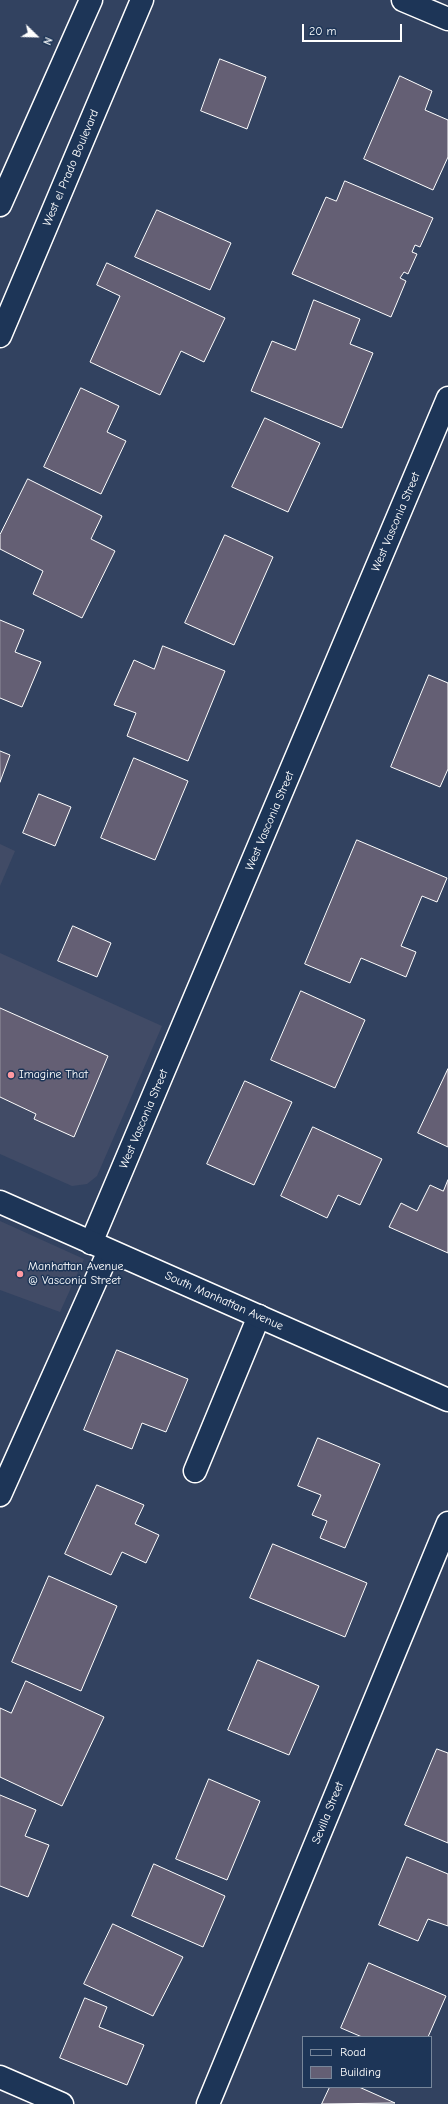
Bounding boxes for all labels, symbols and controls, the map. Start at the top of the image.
north arrow [16,16,56,56]
scale bar [304,16,404,42]
text: 20 m [309,24,337,38]
text: N [40,35,55,47]
street label: West el Prado Boulevard [40,108,102,228]
street label: West Vasconia Street [369,470,423,574]
street label: West Vasconia Street [243,769,297,873]
street label: West Vasconia Street [117,1067,171,1171]
place label: Imagine That [19,1068,88,1082]
marker: Imagine That [6,1070,16,1080]
place label: Manhattan Avenue @ Vasconia Street [28,1260,123,1288]
street label: South Manhattan Avenue [162,1268,286,1334]
marker: Manhattan Avenue @ Vasconia Street [15,1269,25,1279]
street label: Sevilla Street [309,1780,347,1846]
legend [302,2036,432,2088]
text: Road [340,2045,366,2059]
text: Building [340,2065,381,2079]

